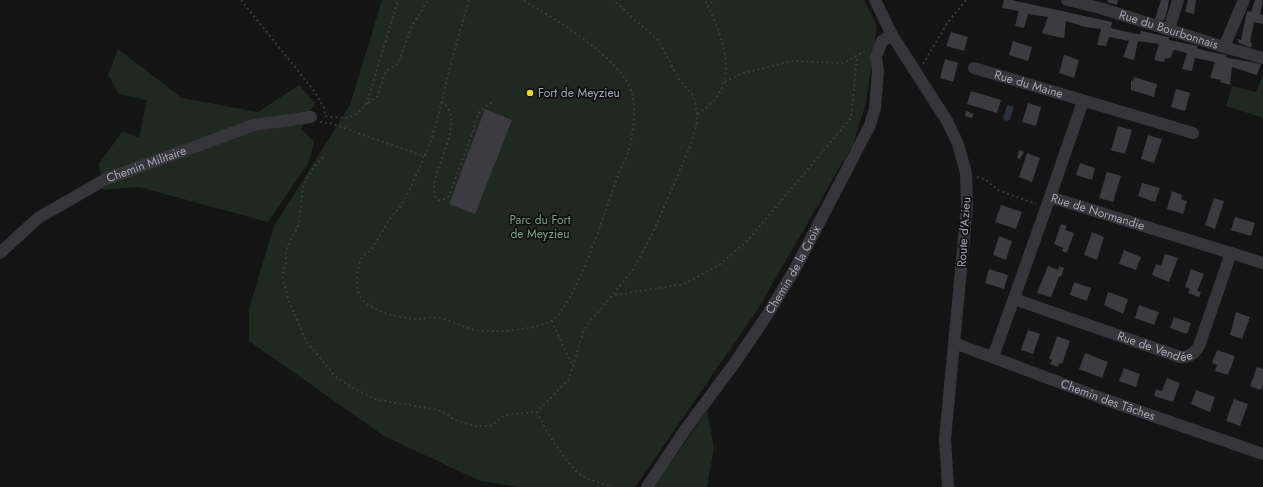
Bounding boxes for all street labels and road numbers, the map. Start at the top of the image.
street label: Rue du Bourbonnais [1117,6,1221,54]
street label: Rue du Maine [992,66,1065,103]
street label: Chemin Militaire [104,141,189,187]
street label: Rue de Normandie [1049,189,1147,235]
street label: Route d'Azieu [953,196,975,268]
street label: Chemin de la Croix [761,222,825,317]
street label: Rue de Vendée [1115,327,1195,366]
street label: Chemin des Tâches [1058,375,1158,425]

